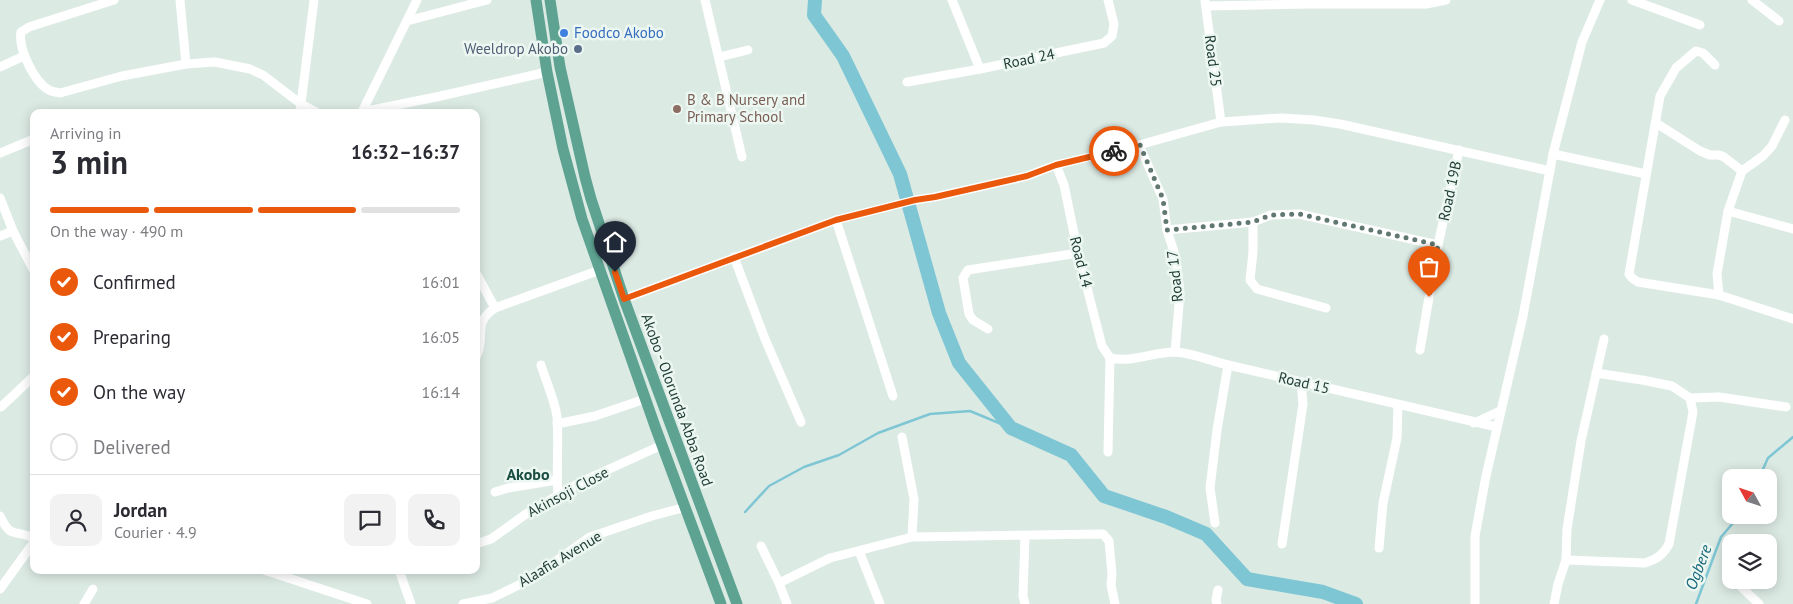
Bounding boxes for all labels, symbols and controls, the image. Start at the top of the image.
place label: Foodco Akobo [574,23,664,42]
marker: Foodco Akobo [558,27,570,39]
street label: Road 25 [1201,34,1226,88]
place label: Weeldrop Akobo [464,39,568,58]
marker: Weeldrop Akobo [572,43,584,55]
street label: Road 24 [1001,44,1056,73]
place label: B & B Nursery and Primary School [687,90,805,126]
marker: B & B Nursery and Primary School [671,103,683,115]
text: Arriving in [50,123,121,143]
courier [1089,126,1139,176]
icon: bike [1100,137,1128,165]
text: 16:32–16:37 [351,140,460,164]
text: 3 min [50,141,128,183]
street label: Road 19B [1434,159,1465,223]
text: On the way · 490 m [50,221,183,241]
pin [594,221,636,272]
icon: home [601,228,629,256]
street label: Road 14 [1066,234,1097,289]
pin [1408,246,1450,297]
street label: Road 17 [1162,249,1187,303]
icon: bag [1415,253,1443,281]
icon: check [50,268,78,296]
text: Confirmed [93,270,176,294]
text: 16:01 [422,272,460,292]
street label: Akobo - Olorunda Abba Road [637,311,718,489]
icon: check [50,323,78,351]
text: Preparing [93,325,171,349]
text: 16:05 [422,327,460,347]
street label: Road 15 [1277,367,1332,398]
icon: check [50,378,78,406]
text: On the way [93,380,185,404]
text: 16:14 [422,382,460,402]
text: Delivered [93,435,171,459]
street label: Akinsoji Close [524,462,612,521]
district label: Akobo [506,464,550,484]
north arrow [1722,469,1778,524]
map controls [1722,469,1777,589]
button: person [50,494,102,546]
button: chat [344,494,396,546]
button: phone [408,494,460,546]
text: Jordan [114,498,167,522]
text: Courier · 4.9 [114,522,197,542]
street label: Alaafia Avenue [515,526,605,591]
button: layers [1722,534,1777,589]
water label: Ogbere [1680,541,1716,592]

